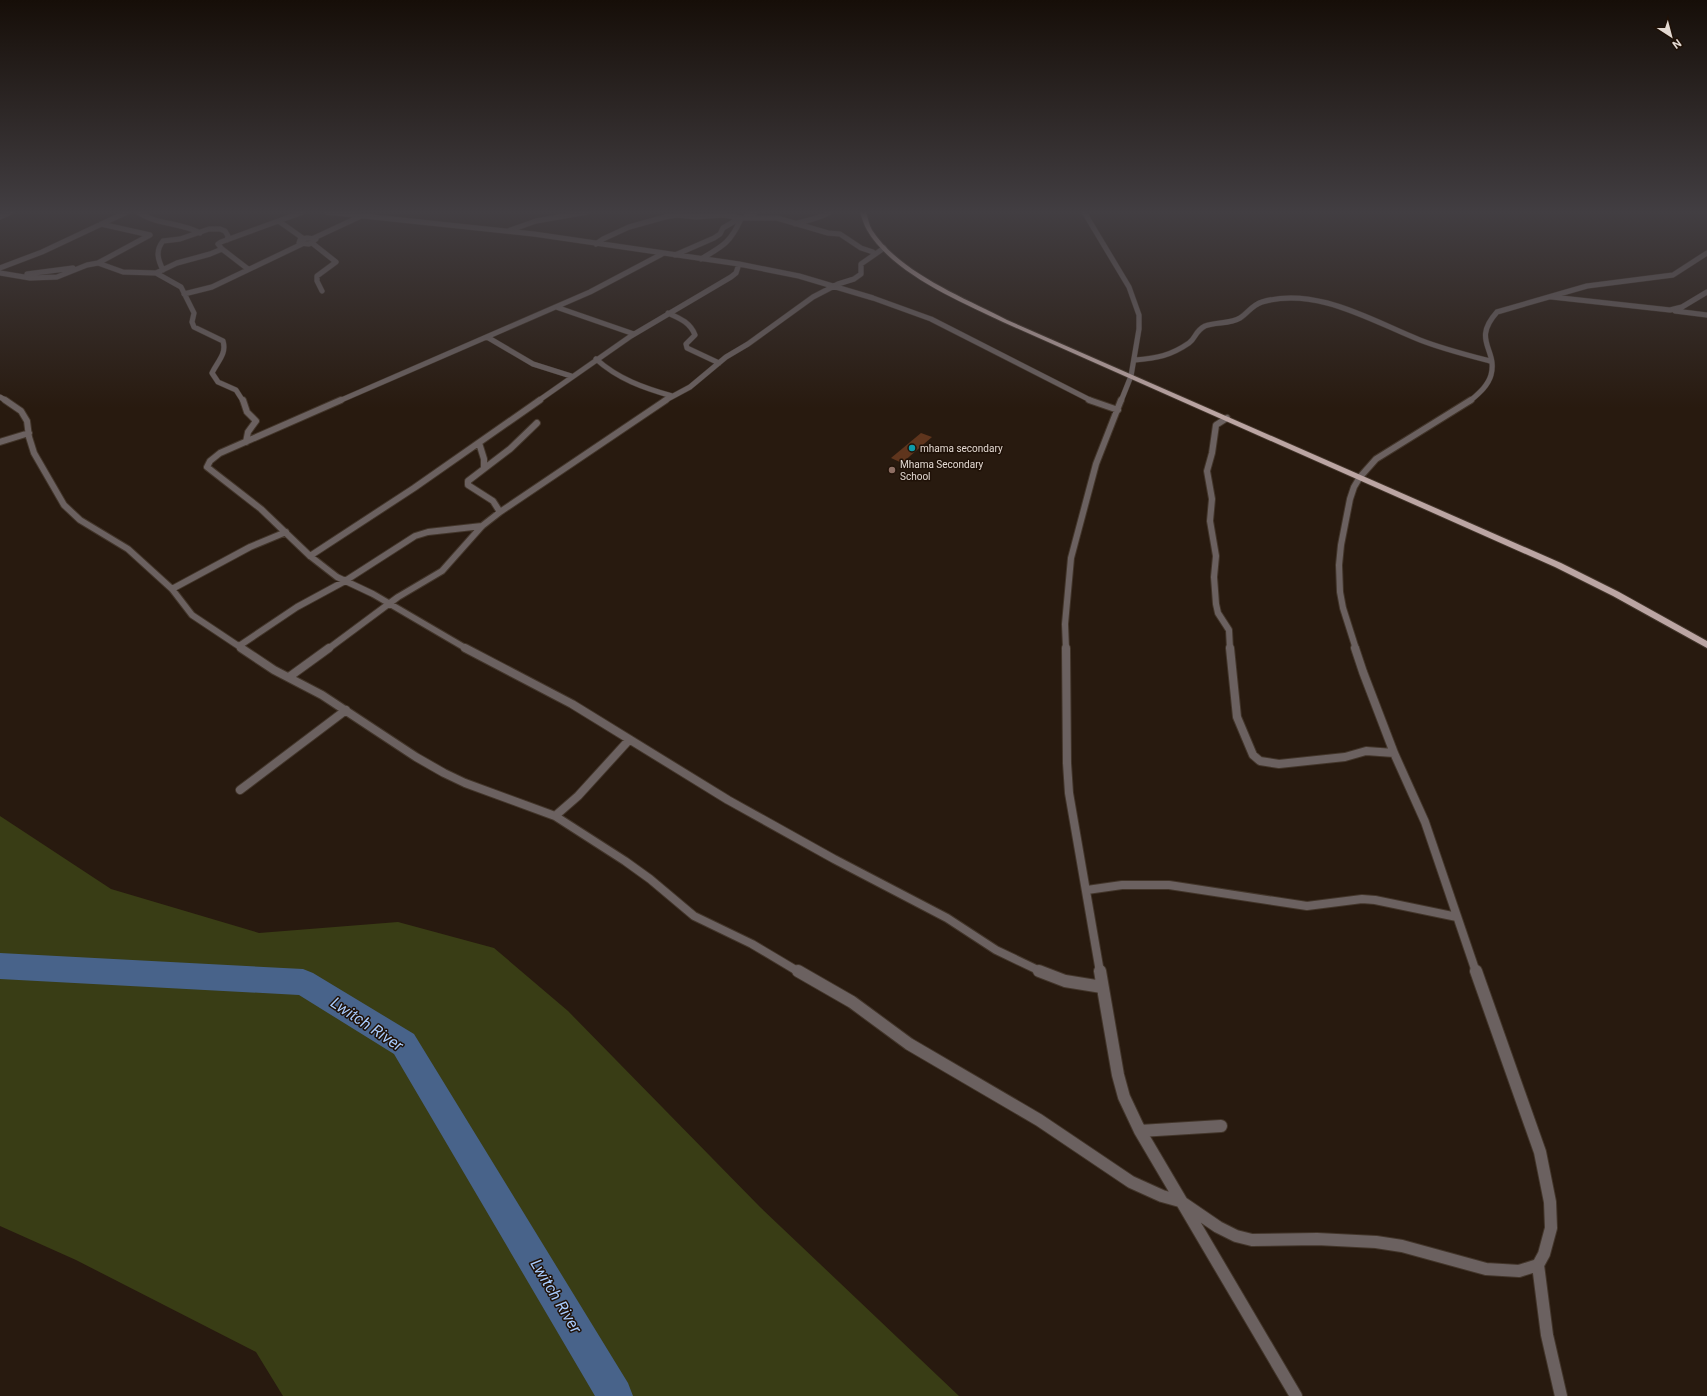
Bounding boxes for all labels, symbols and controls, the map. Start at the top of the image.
north arrow [1651,16,1691,56]
text: N [1669,36,1684,51]
marker: mhama secondary [907,443,917,453]
place label: mhama secondary [920,443,1003,454]
place label: Mhama Secondary School [900,459,984,482]
marker: Mhama Secondary School [887,465,897,475]
water label: Lwitch River [327,993,407,1055]
water label: Lwitch River [526,1256,586,1337]

